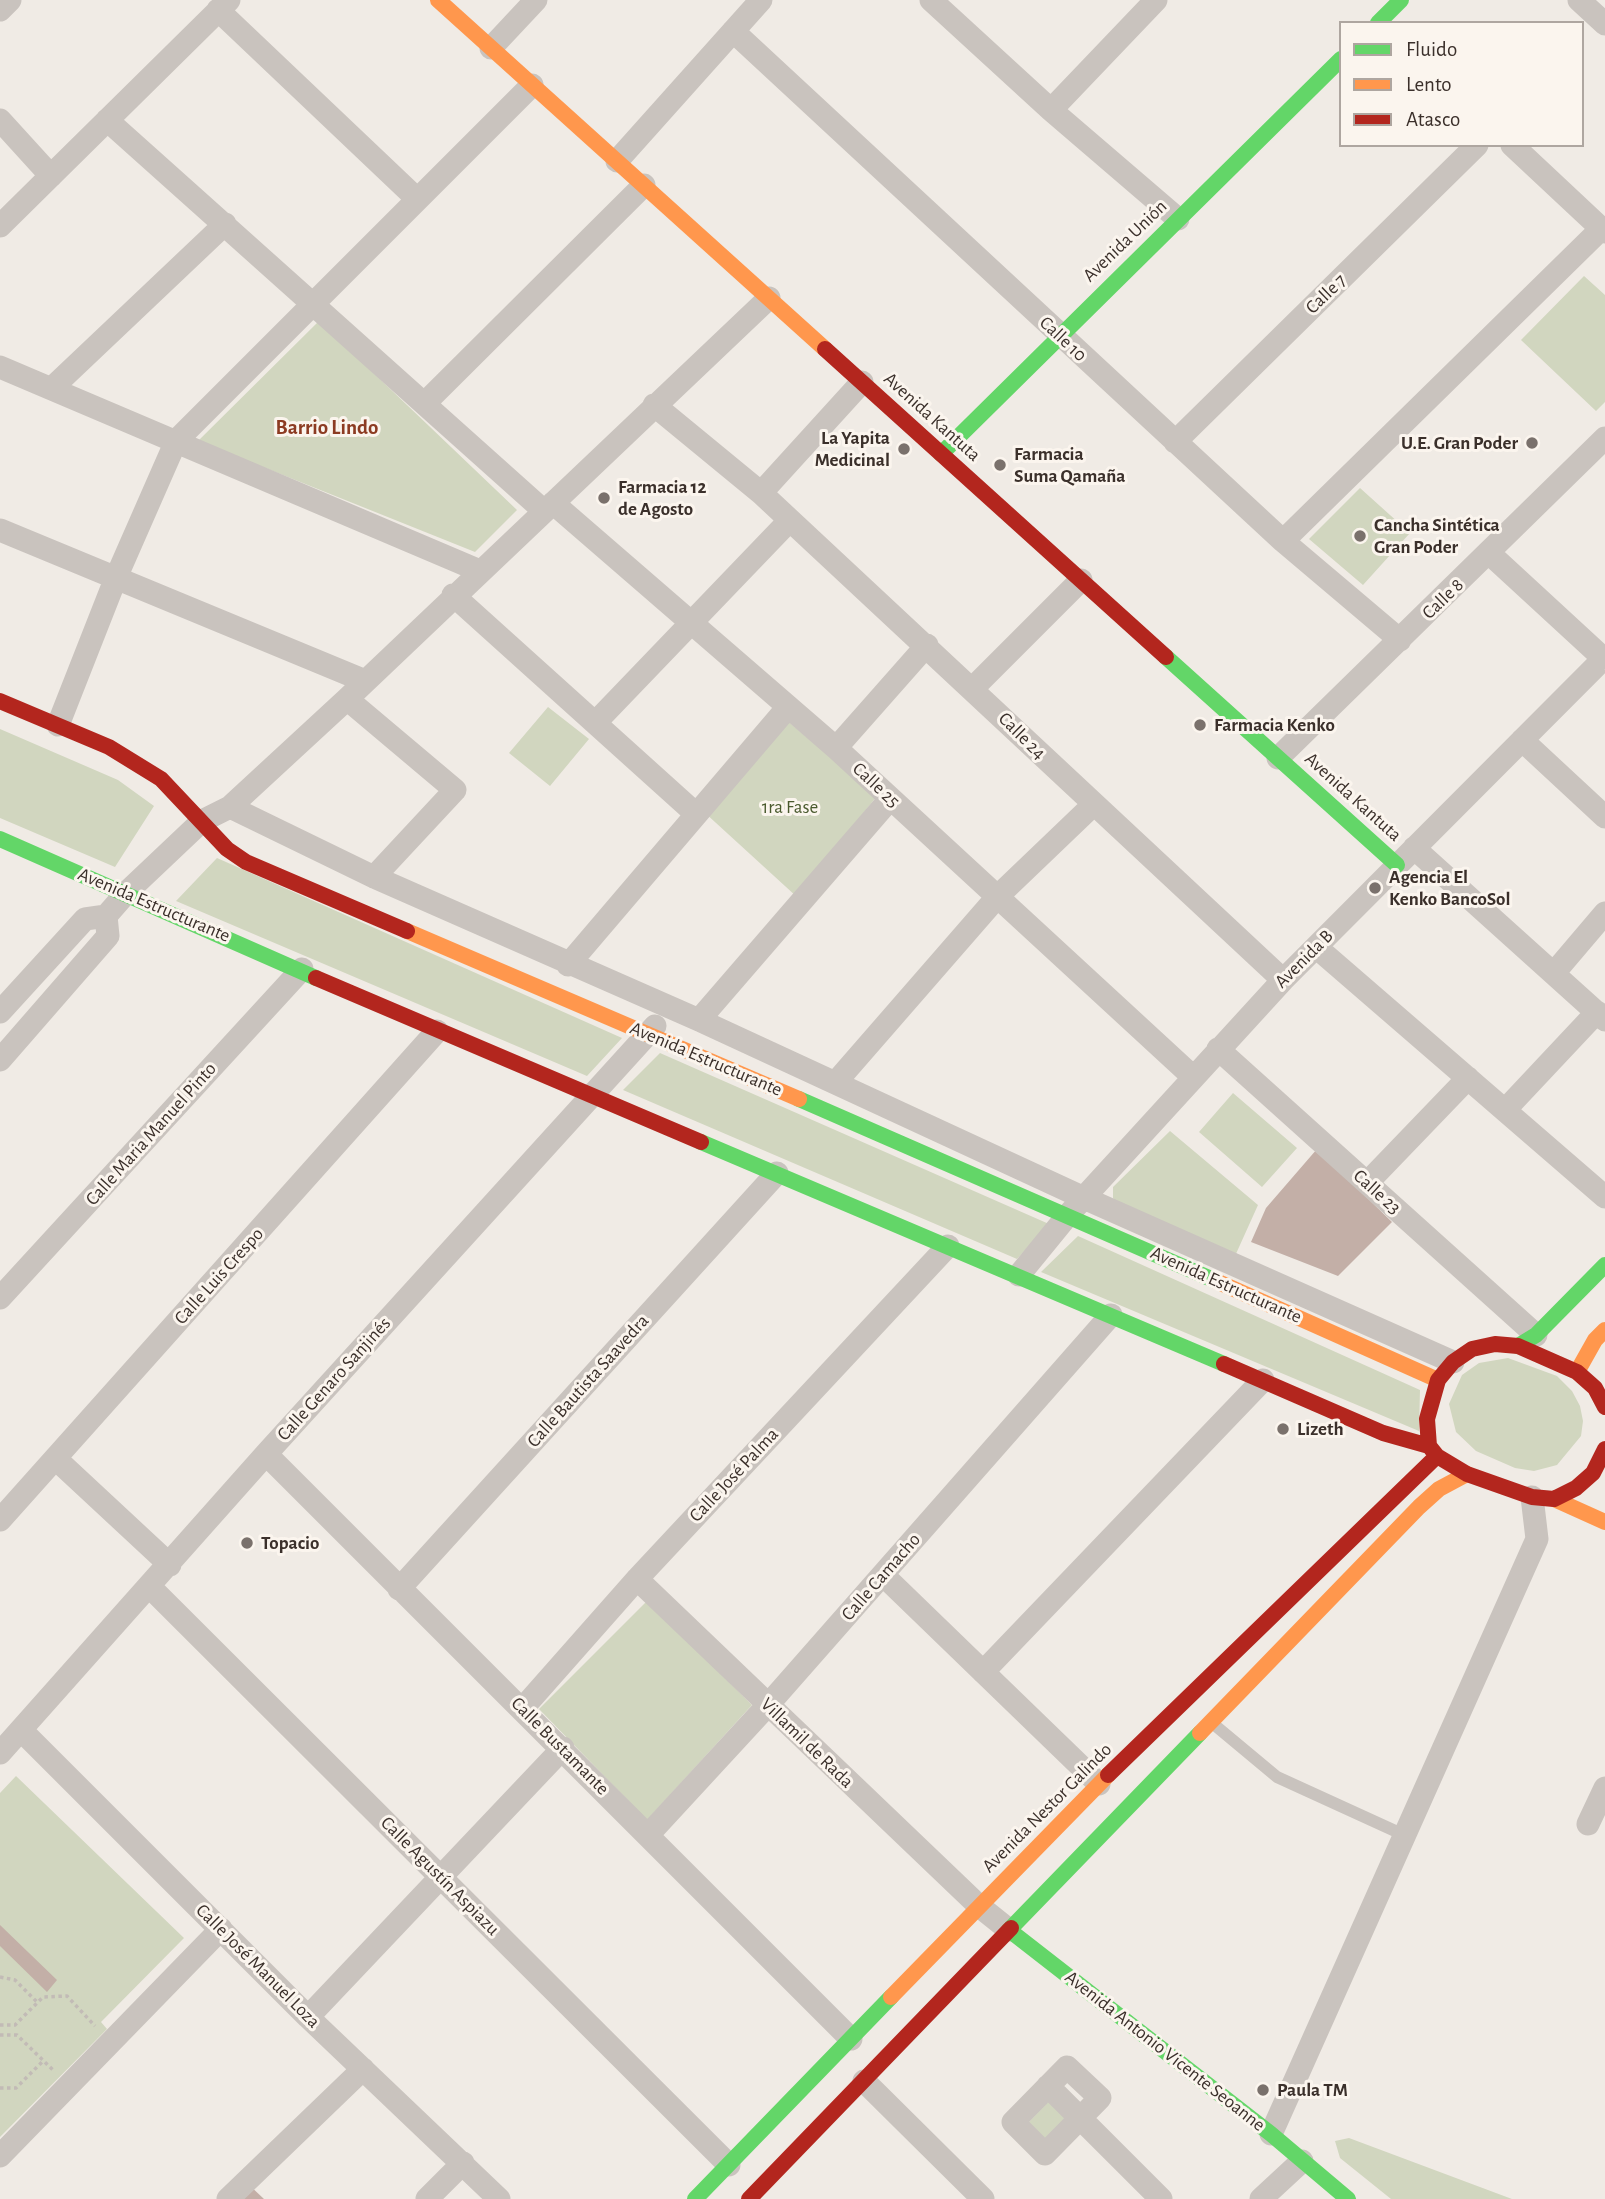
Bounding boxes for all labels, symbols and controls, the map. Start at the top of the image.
legend [1339,21,1584,147]
text: Fluido [1406,39,1457,60]
text: Lento [1406,74,1452,95]
text: Atasco [1406,109,1460,130]
street label: Avenida Unión [1078,195,1172,287]
street label: Calle 7 [1301,269,1351,319]
street label: Calle 10 [1035,311,1091,367]
street label: Avenida Kantuta [879,368,985,466]
district label: Barrio Lindo [276,415,378,441]
place label: La Yapita Medicinal [815,427,890,471]
place label: U.E. Gran Poder [1401,432,1518,454]
marker: U.E. Gran Poder [1524,435,1540,451]
marker: La Yapita Medicinal [896,441,912,457]
place label: Farmacia Suma Qamaña [1014,443,1125,487]
marker: Farmacia Suma Qamaña [992,457,1008,473]
place label: Farmacia 12 de Agosto [618,476,706,520]
marker: Farmacia 12 de Agosto [596,490,612,506]
place label: Cancha Sintética Gran Poder [1374,514,1500,558]
marker: Cancha Sintética Gran Poder [1352,528,1368,544]
street label: Calle 8 [1417,574,1469,624]
street label: Calle 24 [994,708,1050,764]
place label: Farmacia Kenko [1214,714,1335,736]
marker: Farmacia Kenko [1192,717,1208,733]
street label: Avenida Kantuta [1300,748,1406,846]
street label: Calle 25 [848,757,904,813]
park label: 1ra Fase [762,796,818,818]
street label: Avenida Estructurante [74,863,234,947]
place label: Agencia El Kenko BancoSol [1389,866,1510,910]
marker: Agencia El Kenko BancoSol [1367,880,1383,896]
street label: Avenida B [1270,925,1338,993]
street label: Avenida Estructurante [626,1017,786,1101]
street label: Calle Maria Manuel Pinto [81,1058,221,1210]
street label: Calle 23 [1348,1165,1406,1219]
street label: Calle Luis Crespo [169,1223,269,1329]
street label: Avenida Estructurante [1147,1241,1305,1329]
street label: Calle Bautista Saavedra [522,1310,654,1452]
street label: Calle Genaro Sanjinés [272,1312,396,1446]
place label: Lizeth [1297,1418,1344,1440]
marker: Lizeth [1275,1421,1291,1437]
street label: Calle José Palma [685,1423,783,1527]
street label: Calle Camacho [837,1528,925,1626]
place label: Topacio [261,1532,319,1554]
marker: Topacio [239,1535,255,1551]
street label: Calle Bustamante [506,1692,614,1800]
street label: Villamil de Rada [756,1693,858,1793]
street label: Avenida Nestor Galindo [977,1738,1117,1878]
street label: Calle Agustín Aspiazu [376,1812,504,1940]
street label: Calle José Manuel Loza [191,1899,325,2033]
street label: Avenida Antonio Vicente Seoanne [1060,1966,1270,2136]
place label: Paula TM [1277,2079,1348,2101]
marker: Paula TM [1255,2082,1271,2098]

